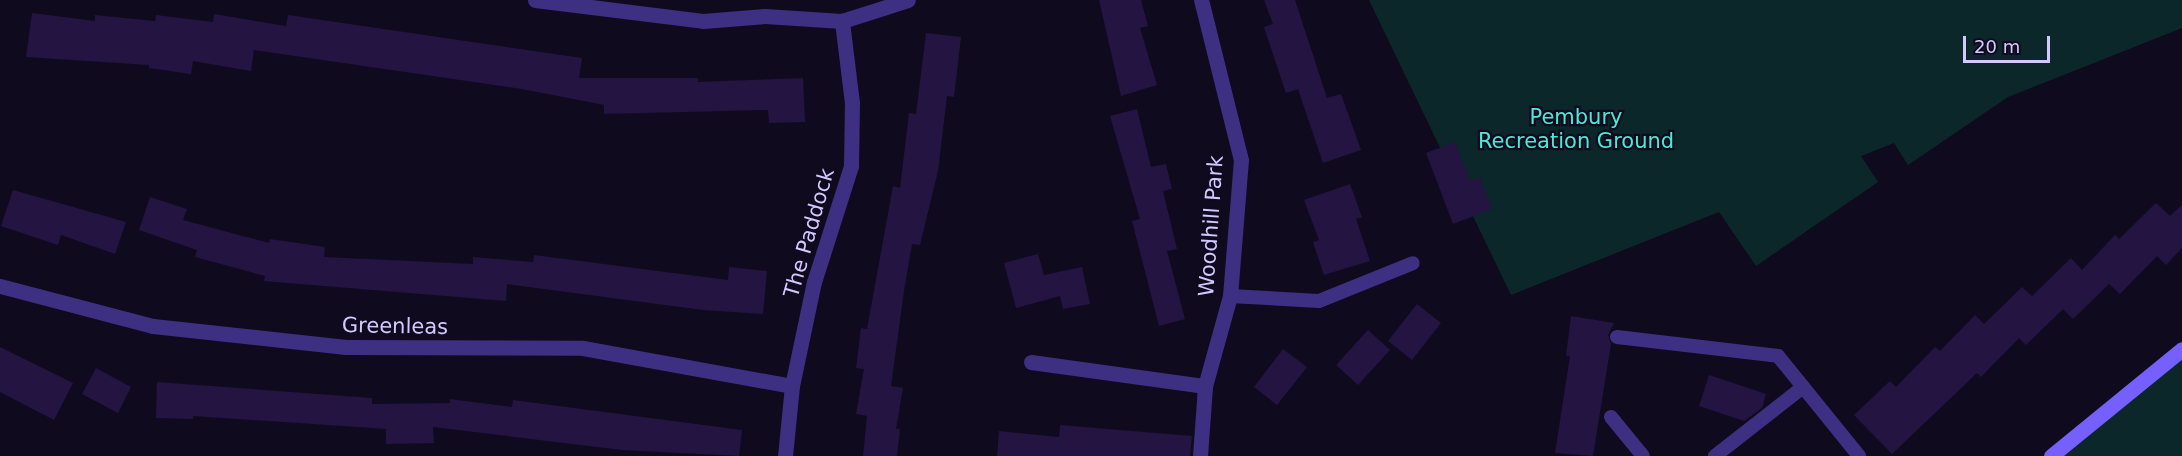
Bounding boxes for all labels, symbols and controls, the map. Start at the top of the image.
scale bar [1966,24,2053,62]
text: 20 m [1974,36,2020,57]
park label: Pembury Recreation Ground [1478,104,1674,154]
street label: Woodhill Park [1193,155,1229,297]
street label: The Paddock [778,165,840,301]
street label: Greenleas [342,312,448,340]

